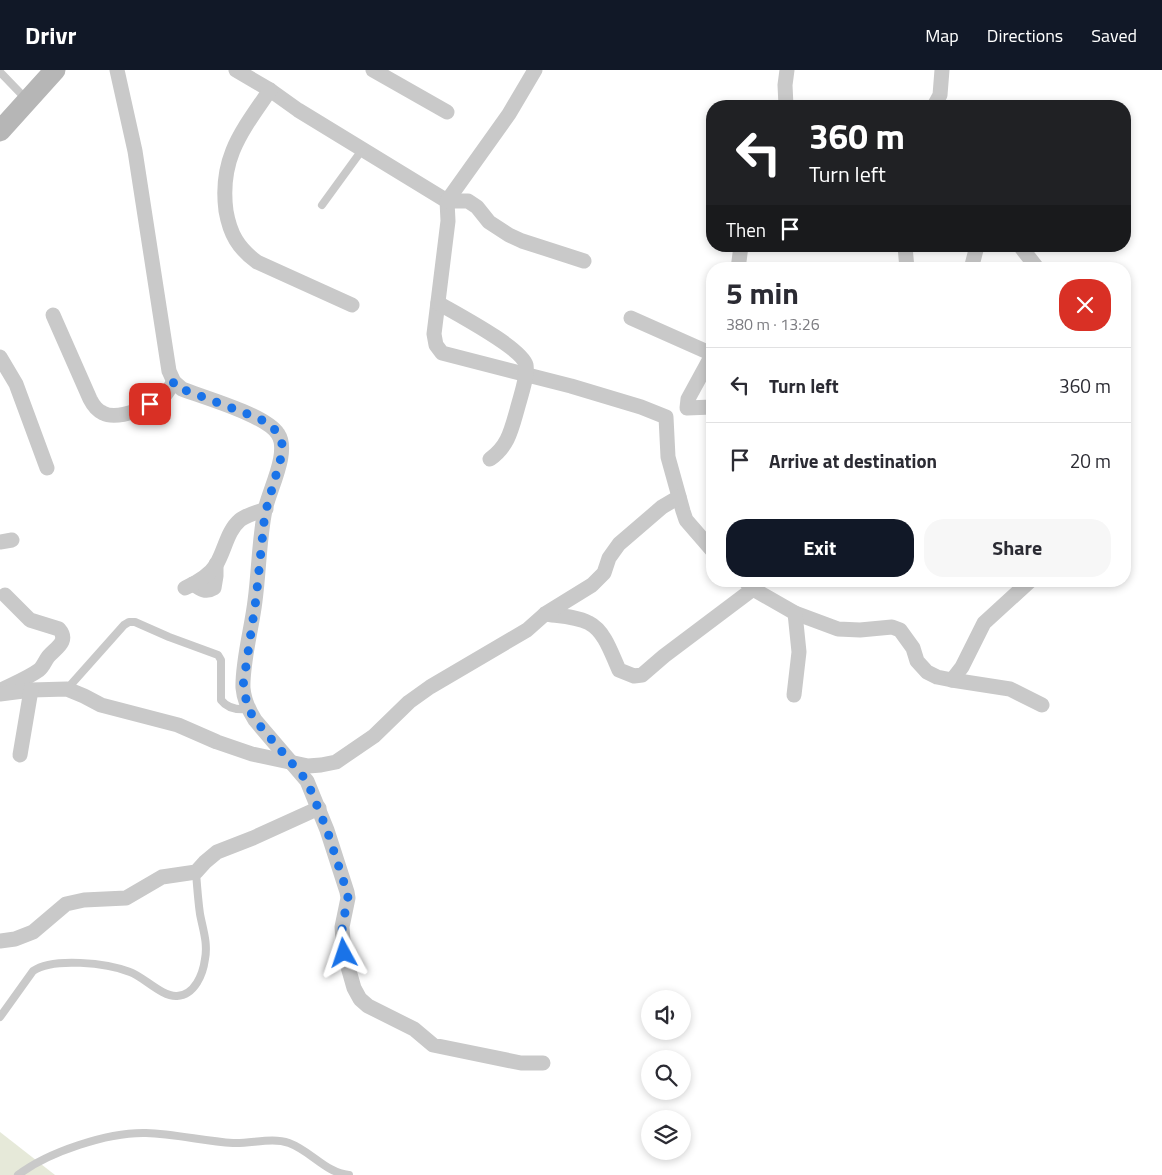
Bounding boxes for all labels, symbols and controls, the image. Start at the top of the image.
text: Drivr [25,17,76,53]
text: Map [925,22,959,49]
text: Directions [987,22,1063,49]
text: Saved [1091,22,1137,49]
text: 360 m [809,109,905,163]
icon: left [726,120,791,185]
text: Turn left [809,157,886,191]
text: Then [726,215,766,244]
icon: arrive [776,215,804,243]
text: 5 min [726,270,799,316]
button: close [1059,279,1111,331]
text: 380 m · 13:26 [726,312,820,336]
icon: left [726,371,754,399]
text: Turn left [769,371,839,400]
text: 360 m [1059,371,1111,400]
pin [129,383,171,425]
icon: arrive [136,390,164,418]
icon: arrive [726,446,754,474]
text: Arrive at destination [769,446,937,475]
text: 20 m [1070,446,1111,475]
button: Exit [726,519,914,577]
button: Share [924,519,1111,577]
position arrow [317,926,369,978]
map controls [641,990,691,1160]
button: sound [641,990,691,1040]
button: search [641,1050,691,1100]
button: layers [641,1110,691,1160]

